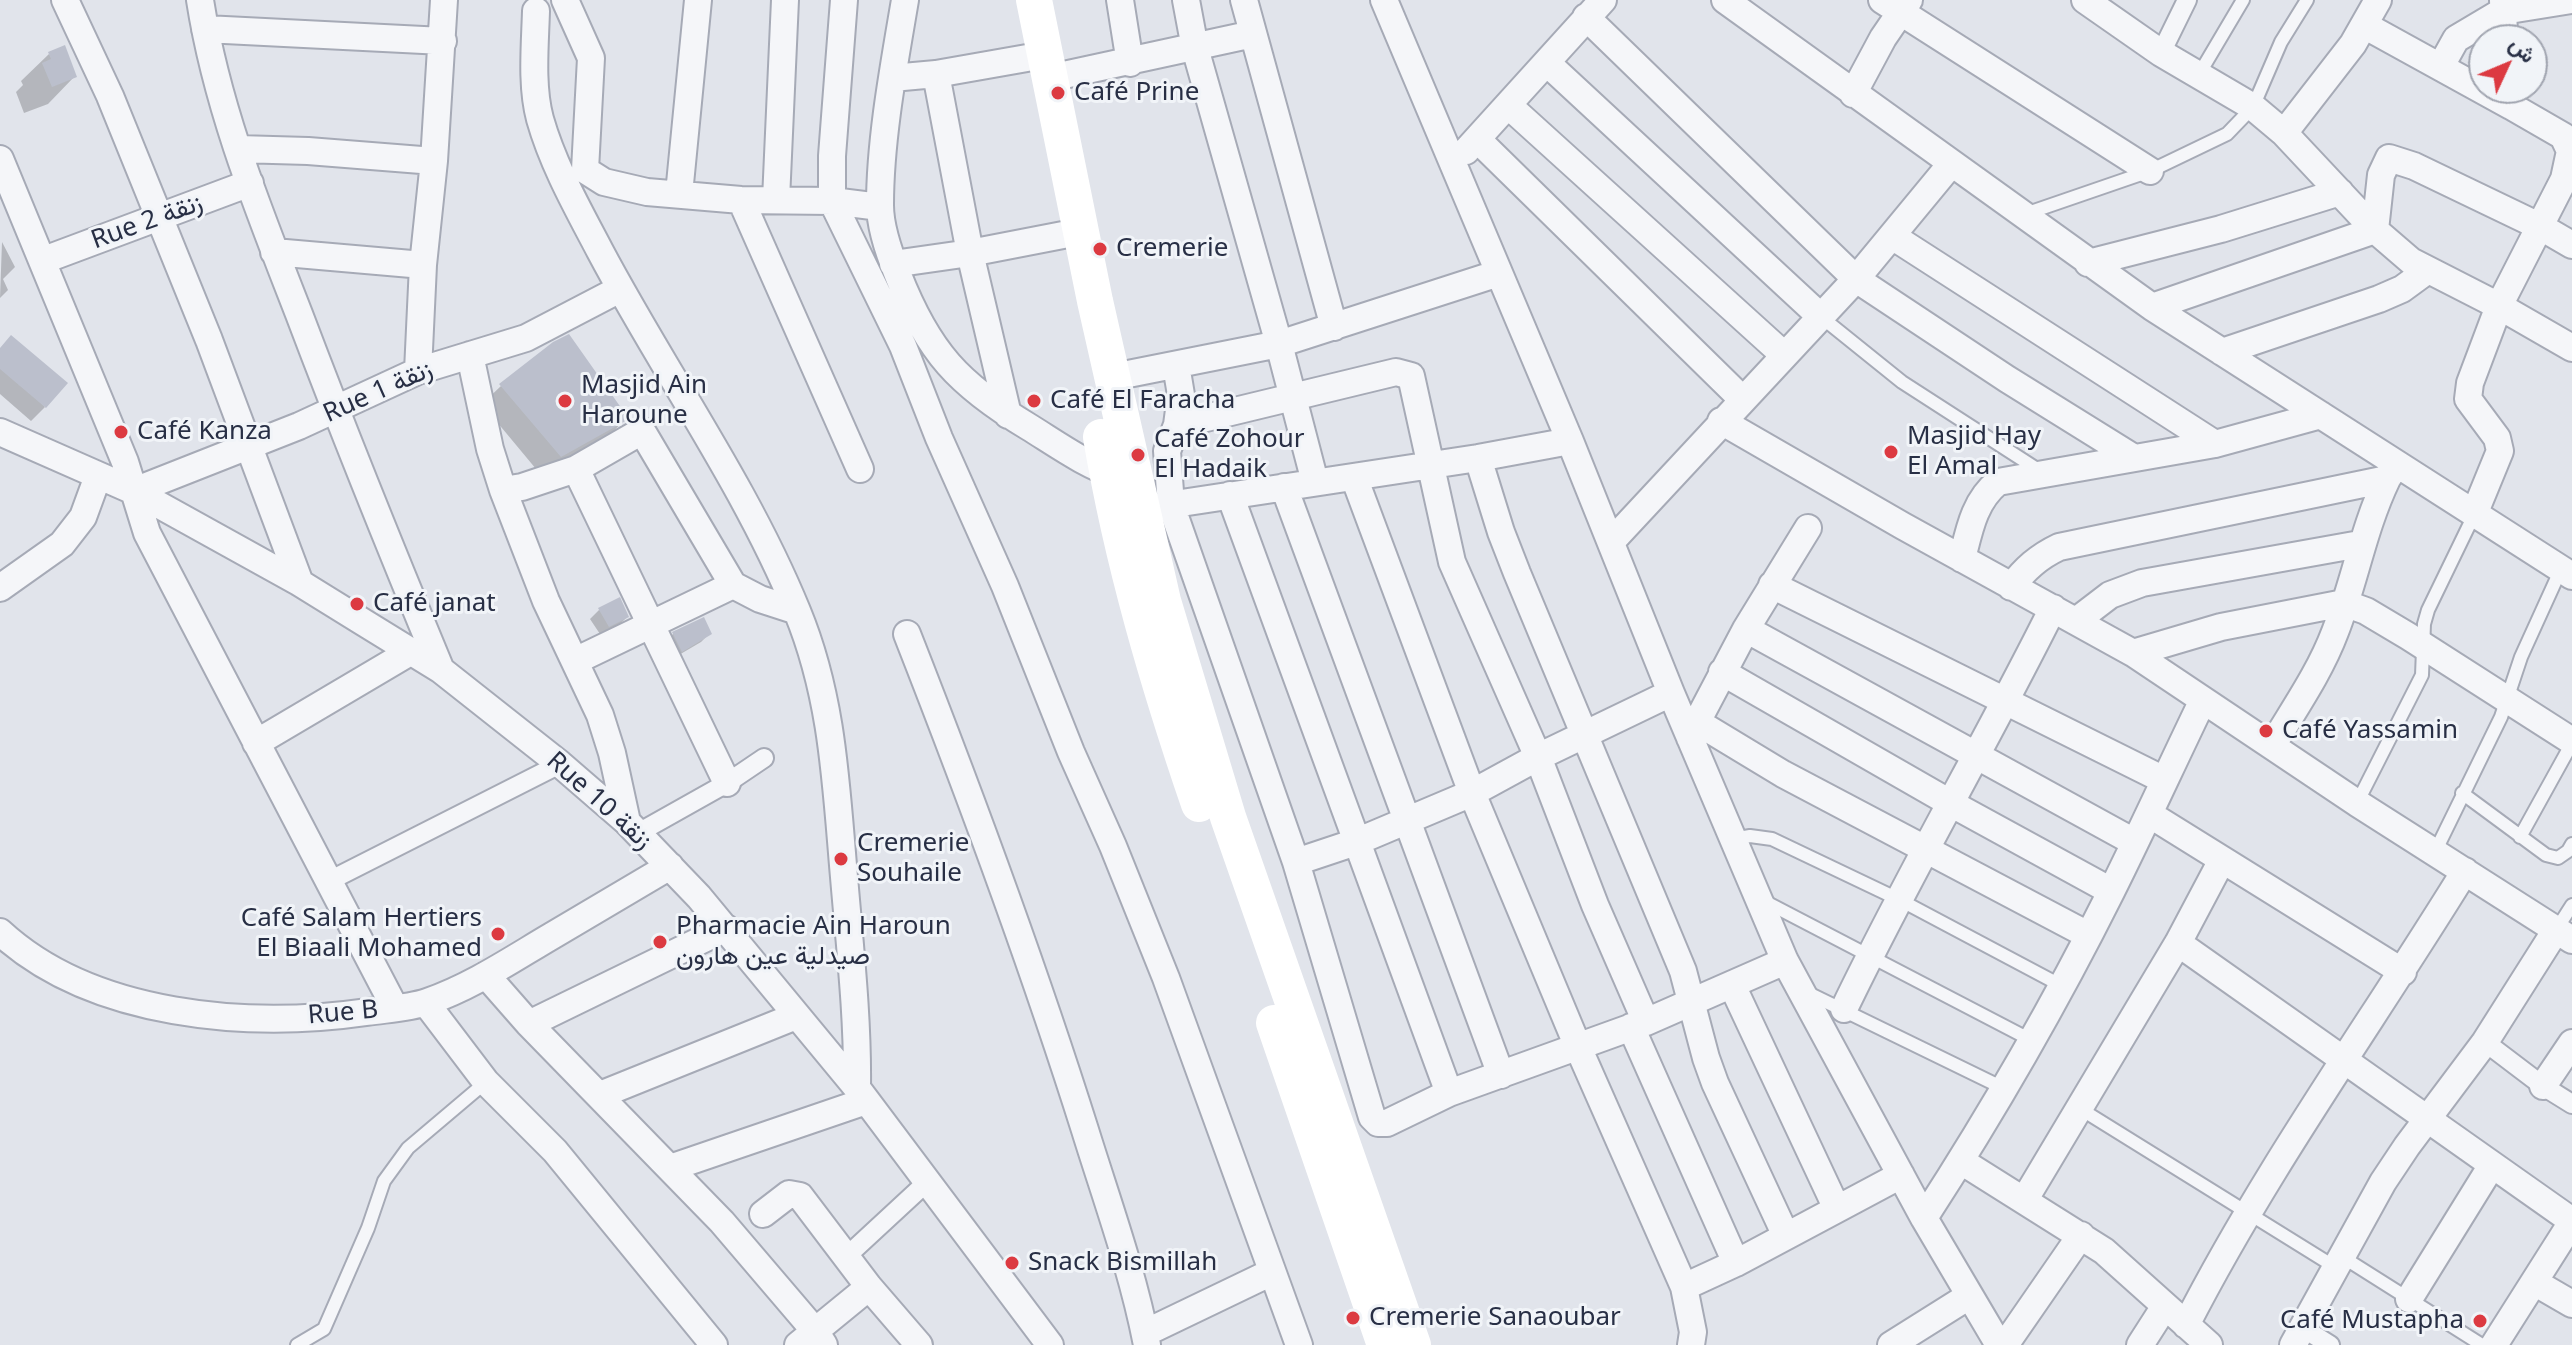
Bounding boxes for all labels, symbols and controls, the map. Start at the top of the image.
north arrow [2468,24,2548,104]
text: ش [2504,29,2544,69]
place label: Café Prine [1074,77,1199,109]
marker: Café Prine [1049,84,1067,102]
street label: Rue 2 زنقة [87,187,207,257]
place label: Cremerie [1116,233,1228,265]
marker: Cremerie [1091,240,1109,258]
street label: Rue 1 زنقة [319,354,437,430]
place label: Masjid Ain Haroune [581,370,707,432]
place label: Café El Faracha [1050,385,1235,417]
marker: Masjid Ain Haroune [556,392,574,410]
marker: Café El Faracha [1025,392,1043,410]
place label: Café Kanza [137,416,272,448]
place label: Masjid Hay El Amal [1907,421,2041,482]
marker: Café Kanza [112,423,130,441]
place label: Café Zohour El Hadaik [1154,424,1305,486]
marker: Masjid Hay El Amal [1882,443,1900,461]
marker: Café Zohour El Hadaik [1129,446,1147,464]
place label: Café janat [373,588,496,620]
marker: Café janat [348,595,366,613]
place label: Café Yassamin [2282,715,2458,747]
marker: Café Yassamin [2257,722,2275,740]
street label: Rue 10 زنقة [540,746,658,856]
place label: Cremerie Souhaile [857,828,969,890]
marker: Cremerie Souhaile [832,850,850,868]
place label: Café Salam Hertiers El Biaali Mohamed [241,903,482,964]
place label: Pharmacie Ain Haroun صيدلية عين هارون [676,911,951,972]
marker: Café Salam Hertiers El Biaali Mohamed [489,925,507,943]
marker: Pharmacie Ain Haroun صيدلية عين هارون [651,933,669,951]
street label: Rue B [306,994,380,1032]
place label: Snack Bismillah [1028,1247,1217,1279]
marker: Snack Bismillah [1003,1254,1021,1272]
place label: Cremerie Sanaoubar [1369,1302,1621,1334]
place label: Café Mustapha [2280,1305,2464,1337]
marker: Cremerie Sanaoubar [1344,1309,1362,1327]
marker: Café Mustapha [2471,1312,2489,1330]

